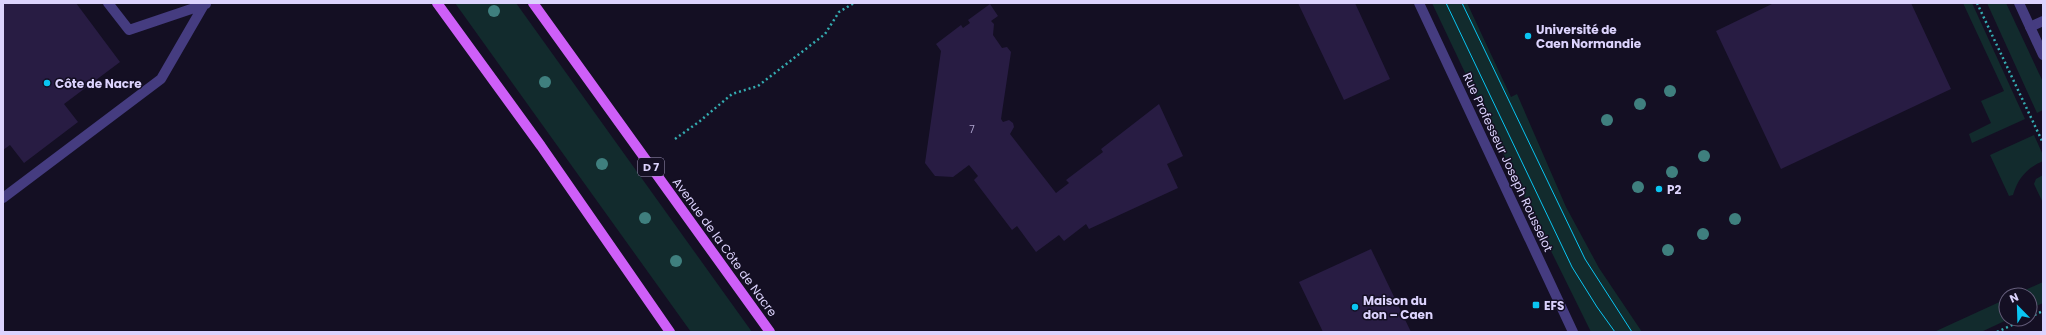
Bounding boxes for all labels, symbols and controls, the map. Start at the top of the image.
place label: Université de Caen Normandie [1536,21,1642,52]
marker: Université de Caen Normandie [1523,31,1533,41]
street label: Rue Professeur Joseph Rousselot [1459,70,1557,254]
place label: Côte de Nacre [55,75,142,92]
marker: Côte de Nacre [42,78,52,88]
house number: 7 [969,122,975,137]
road number: D 7 [638,158,664,176]
street label: Avenue de la Côte de Nacre [669,174,781,320]
place label: P2 [1667,181,1681,198]
marker: P2 [1654,184,1664,194]
north arrow [1998,287,2038,327]
text: N [2007,289,2021,307]
place label: Maison du don – Caen [1363,292,1433,323]
place label: EFS [1544,297,1564,314]
marker: EFS [1531,300,1541,310]
marker: Maison du don – Caen [1350,302,1360,312]

